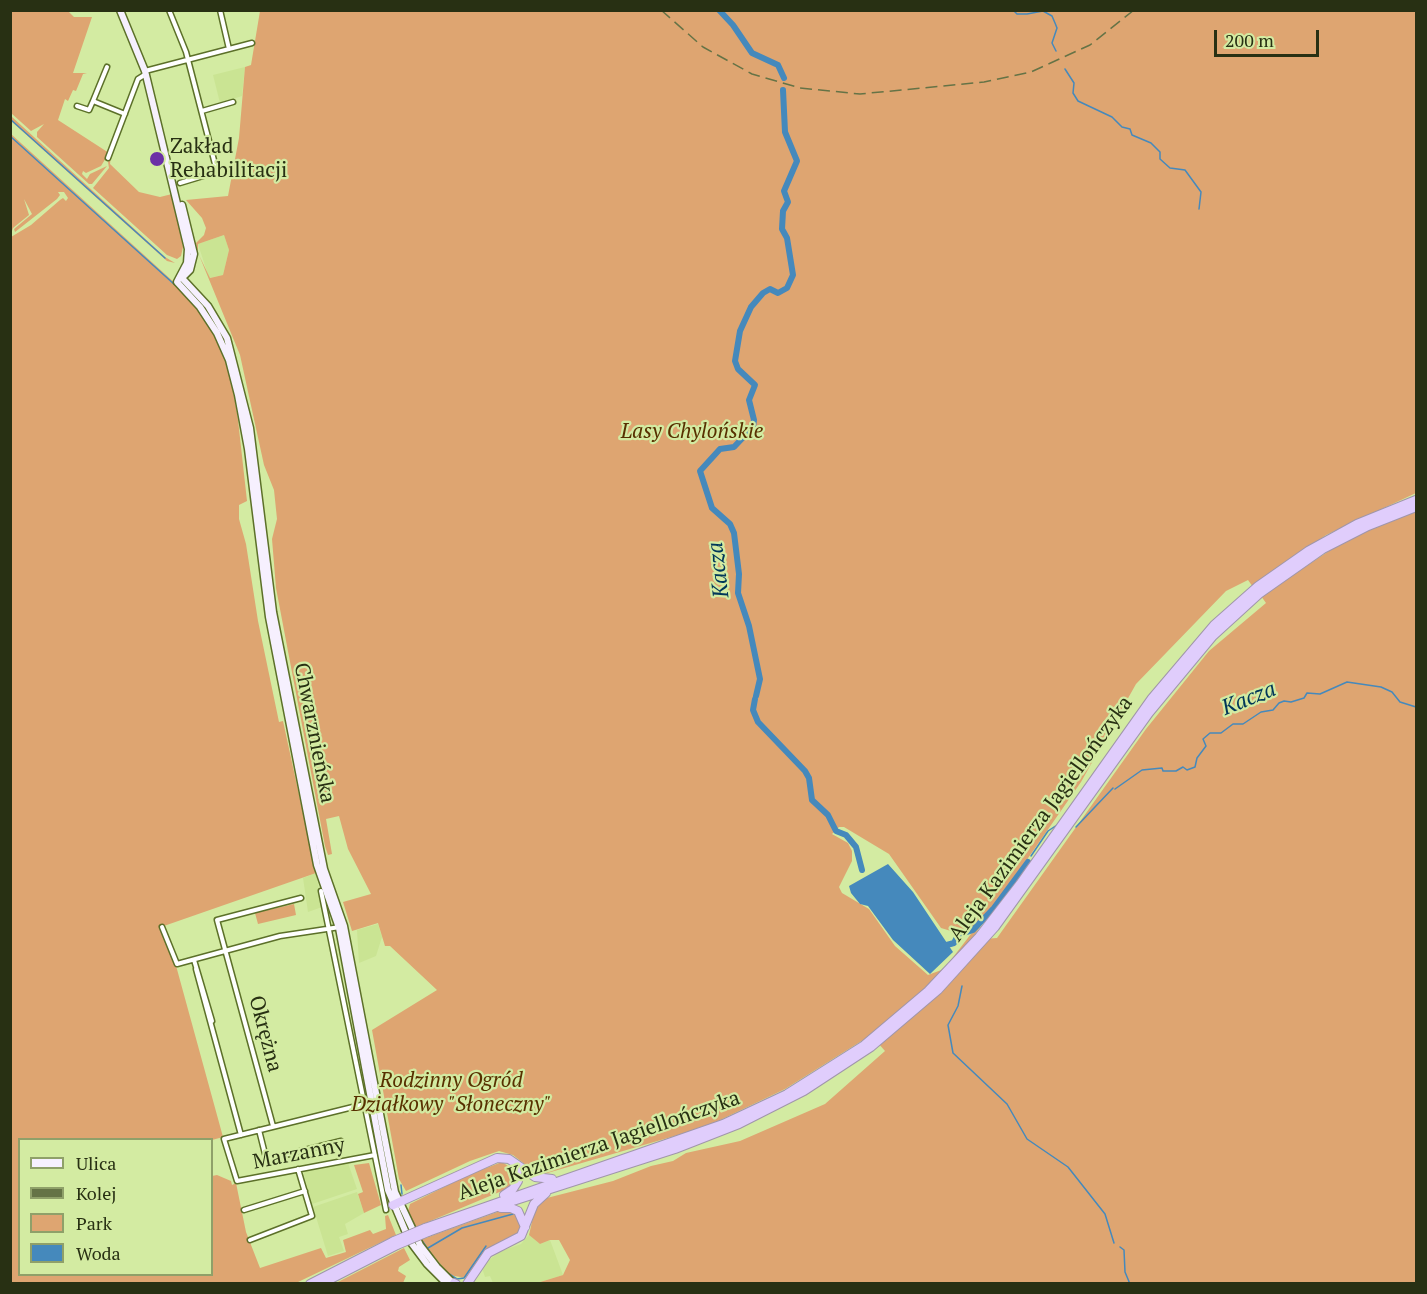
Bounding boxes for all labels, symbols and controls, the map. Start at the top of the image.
scale bar [1217,18,1322,56]
text: 200 m [1225,28,1274,52]
place label: Zakład Rehabilitacji [170,134,287,184]
marker: Zakład Rehabilitacji [148,150,166,168]
park label: Lasy Chylońskie [621,419,763,445]
water label: Kacza [702,541,736,599]
street label: Chwarznieńska [288,661,340,805]
water label: Kacza [1218,676,1280,722]
street label: Aleja Kazimierza Jagiellończyka [944,692,1138,946]
street label: Okrężna [243,993,287,1075]
park label: Rodzinny Ogród Działkowy "Słoneczny" [351,1068,551,1118]
street label: Aleja Kazimierza Jagiellończyka [455,1086,743,1206]
street label: Marzanny [251,1133,347,1175]
legend [18,1138,213,1276]
text: Ulica [76,1151,116,1175]
text: Kolej [76,1181,116,1205]
text: Park [76,1211,112,1235]
text: Woda [76,1241,121,1265]

